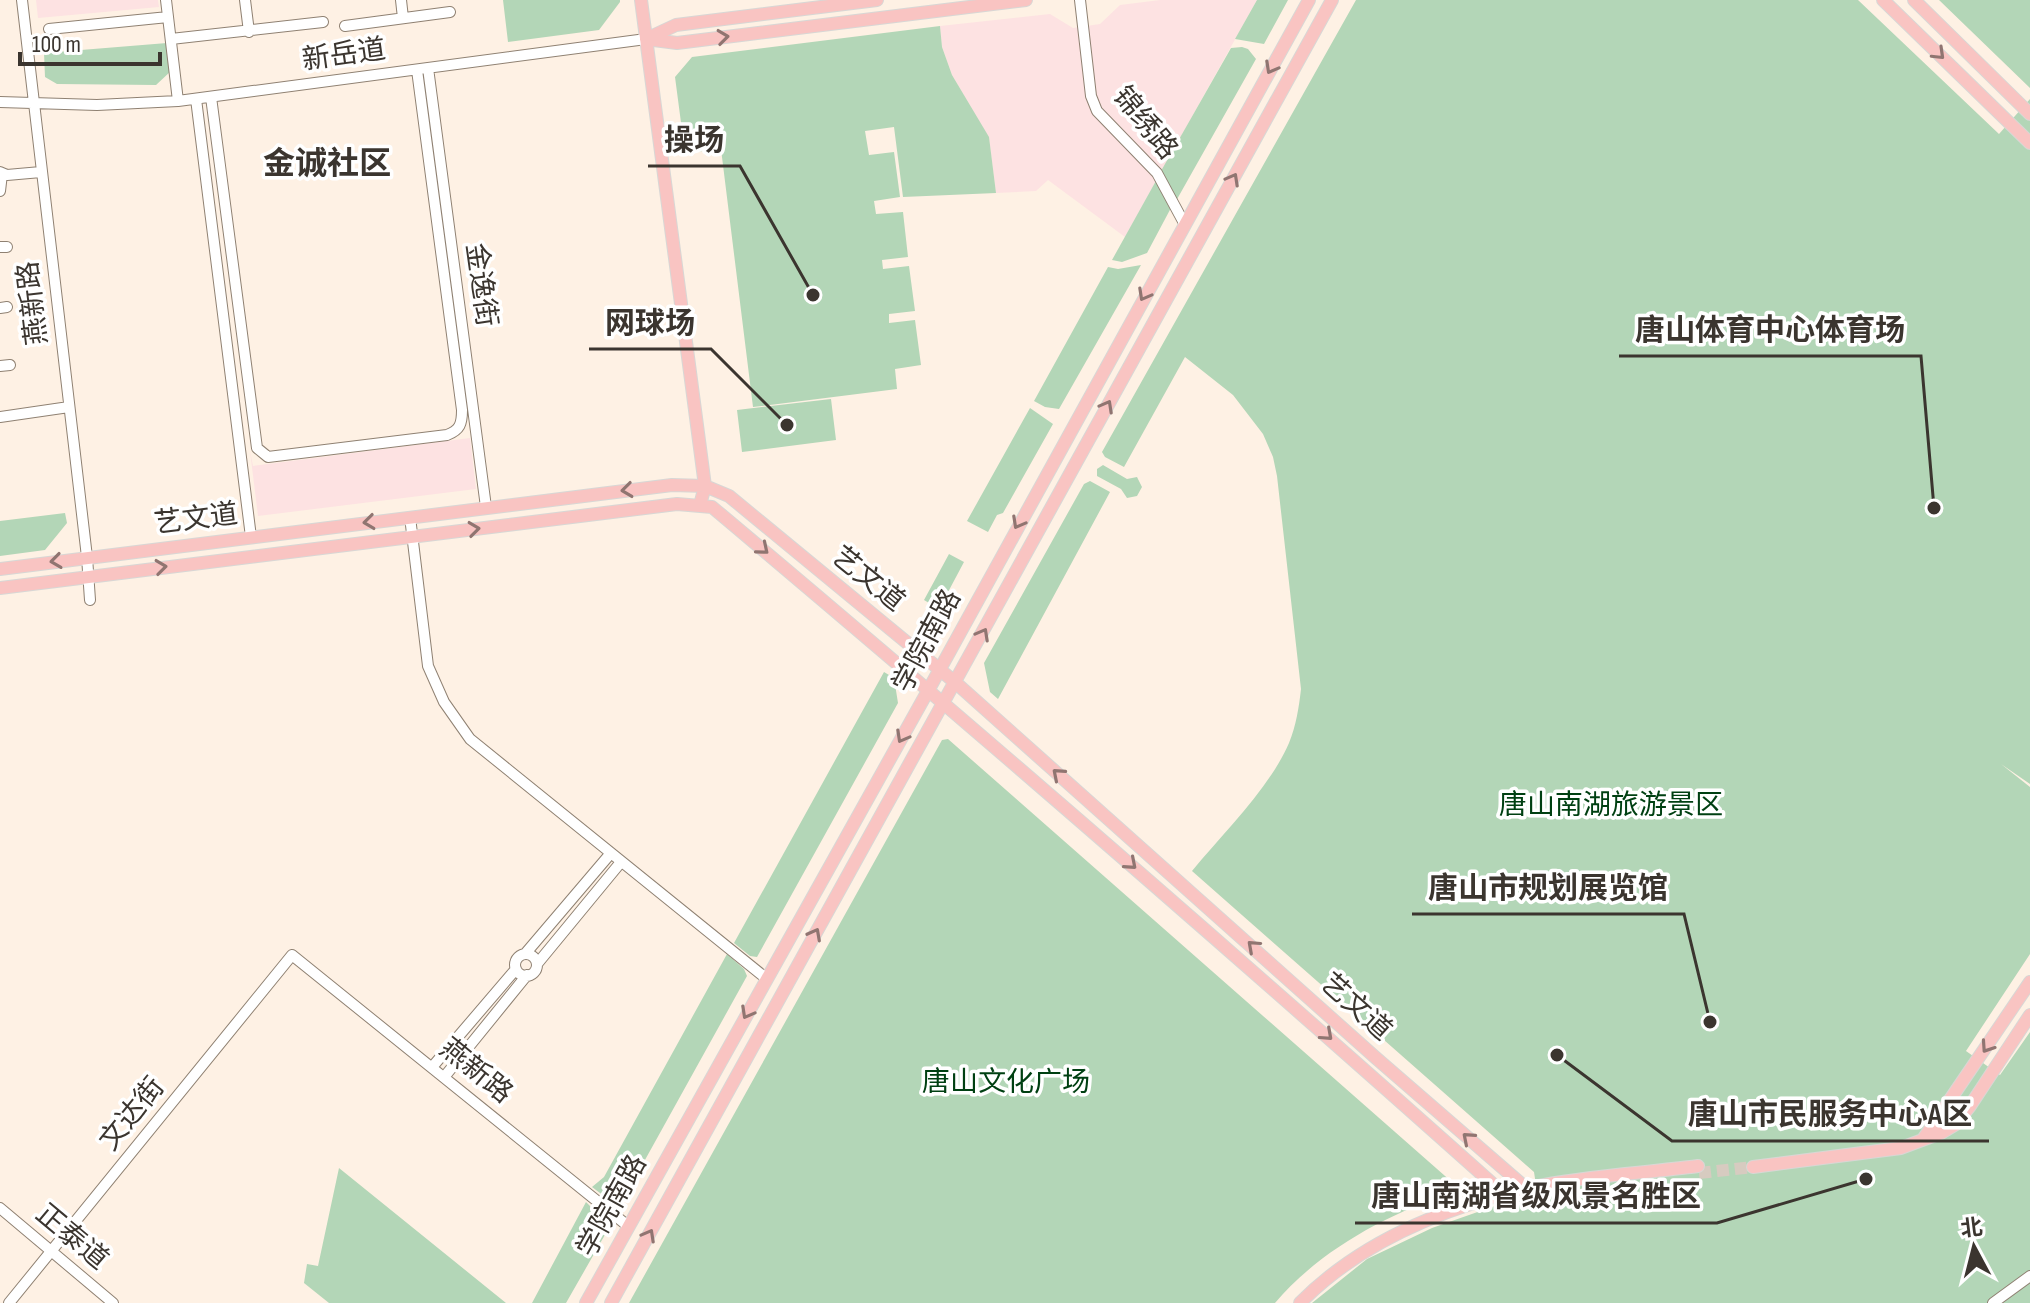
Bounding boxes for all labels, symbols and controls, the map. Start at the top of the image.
scale bar [20,16,160,66]
one-way arrow [717,29,730,46]
text: 100 m [32,30,81,59]
street label: 新岳道 [300,33,388,77]
one-way arrow [1930,45,1944,60]
one-way arrow [1265,59,1281,74]
street label: 锦绣路 [1106,80,1184,166]
callout: 操场 [648,112,740,166]
text: 操场 [664,123,724,159]
district label: 金诚社区 [263,145,391,184]
one-way arrow [1223,173,1239,187]
street label: 金逸街 [459,241,503,329]
street label: 燕新路 [12,259,54,347]
one-way arrow [1138,287,1154,301]
callout: 网球场 [589,295,711,349]
callout: 唐山体育中心体育场 [1619,302,1921,356]
text: 网球场 [605,306,695,342]
text: 唐山体育中心体育场 [1635,313,1905,349]
one-way arrow [1097,400,1113,415]
one-way arrow [620,481,634,498]
street label: 艺文道 [152,498,240,540]
one-way arrow [362,513,376,530]
one-way arrow [1013,515,1028,529]
one-way arrow [468,521,481,538]
one-way arrow [753,539,768,554]
street label: 艺文道 [825,540,911,618]
one-way arrow [49,552,63,569]
one-way arrow [154,559,168,576]
street label: 学院南路 [886,584,968,698]
one-way arrow [973,628,988,643]
one-way arrow [896,729,911,743]
one-way arrow [1053,769,1068,783]
park label: 唐山南湖旅游景区 [1499,789,1723,822]
one-way arrow [1122,855,1137,869]
callout: 唐山市规划展览馆 [1412,860,1684,914]
text: 唐山市规划展览馆 [1428,871,1668,907]
one-way arrow [805,927,820,942]
one-way arrow [1247,942,1262,956]
street label: 艺文道 [1314,967,1398,1047]
one-way arrow [741,1004,757,1019]
one-way arrow [1318,1026,1333,1040]
street label: 燕新路 [433,1032,519,1110]
one-way arrow [1982,1039,1997,1053]
park label: 唐山文化广场 [922,1066,1090,1099]
street label: 文达街 [93,1071,171,1157]
callout: 唐山市民服务中心A区 [1672,1087,1989,1141]
text: 唐山市民服务中心A区 [1688,1097,1972,1133]
one-way arrow [1462,1133,1477,1147]
street label: 学院南路 [570,1149,654,1263]
callout: 唐山南湖省级风景名胜区 [1355,1169,1717,1223]
text: 唐山南湖省级风景名胜区 [1371,1179,1701,1215]
street label: 正泰道 [29,1197,115,1277]
north arrow [1934,1207,2014,1287]
text: 北 [1959,1214,1984,1243]
one-way arrow [639,1229,655,1244]

